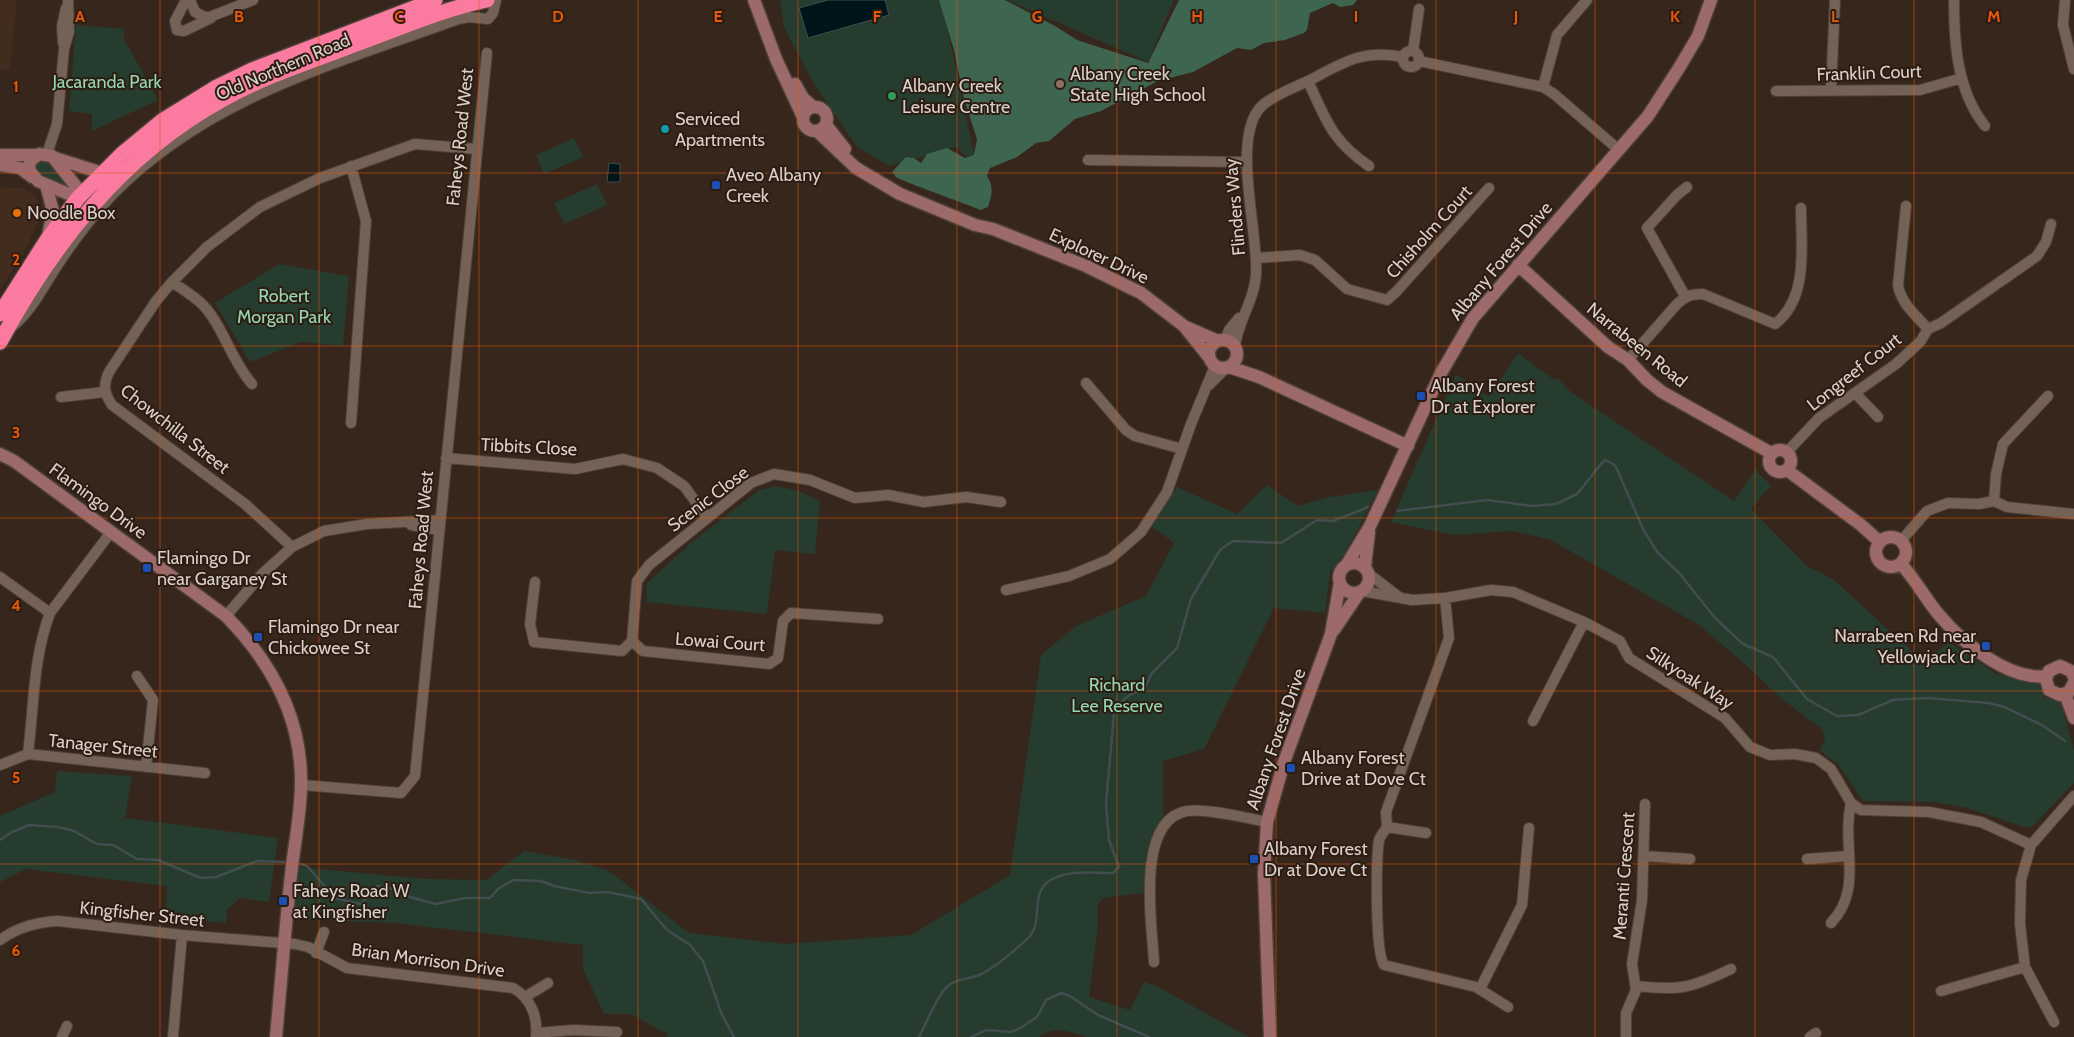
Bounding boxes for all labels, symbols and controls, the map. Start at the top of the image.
text: A [75,7,85,26]
text: B [234,7,244,26]
text: C [394,7,404,26]
text: D [552,7,564,26]
text: E [713,7,723,26]
text: F [873,7,882,26]
text: G [1032,7,1042,26]
text: H [1191,7,1203,26]
text: I [1354,7,1358,26]
text: J [1513,7,1518,26]
text: K [1670,7,1680,26]
text: L [1831,7,1839,26]
text: M [1987,7,2001,26]
street label: Old Northern Road [212,29,354,105]
street label: Franklin Court [1816,60,1922,86]
place label: Albany Creek State High School [1070,63,1206,106]
street label: Faheys Road West [442,67,478,207]
park label: Jacaranda Park [51,71,163,93]
place label: Albany Creek Leisure Centre [902,75,1010,118]
text: 1 [13,77,19,96]
marker: Albany Creek State High School [1054,78,1066,90]
marker: Albany Creek Leisure Centre [886,90,898,102]
place label: Serviced Apartments [675,108,765,151]
marker: Serviced Apartments [659,123,671,135]
street label: Flinders Way [1220,157,1250,257]
place label: Aveo Albany Creek [726,164,821,207]
marker: Aveo Albany Creek [710,179,722,191]
street label: Chisholm Court [1381,181,1477,283]
street label: Albany Forest Drive [1445,197,1557,325]
place label: Noodle Box [27,202,116,224]
marker: Noodle Box [11,207,23,219]
street label: Explorer Drive [1046,223,1152,289]
text: 2 [12,250,20,269]
park label: Robert Morgan Park [237,285,332,328]
street label: Narrabeen Road [1582,298,1692,392]
street label: Longreef Court [1802,328,1906,416]
place label: Albany Forest Dr at Explorer [1431,375,1536,418]
street label: Chowchilla Street [116,379,234,479]
marker: Albany Forest Dr at Explorer [1415,390,1427,402]
text: 3 [12,423,20,442]
street label: Tibbits Close [480,433,578,461]
street label: Flamingo Drive [45,458,151,544]
street label: Scenic Close [663,461,753,537]
street label: Faheys Road West [404,470,438,610]
place label: Flamingo Dr near Garganey St [157,547,287,590]
marker: Flamingo Dr near Garganey St [141,562,153,574]
text: 4 [11,596,21,615]
place label: Flamingo Dr near Chickowee St [268,616,399,659]
place label: Narrabeen Rd near Yellowjack Cr [1834,625,1976,668]
street label: Lowai Court [674,628,766,656]
marker: Flamingo Dr near Chickowee St [252,631,264,643]
marker: Narrabeen Rd near Yellowjack Cr [1980,640,1992,652]
street label: Silkyoak Way [1642,642,1738,714]
street label: Albany Forest Drive [1242,665,1310,813]
park label: Richard Lee Reserve [1071,674,1163,717]
street label: Tanager Street [47,729,159,763]
place label: Albany Forest Drive at Dove Ct [1301,747,1426,790]
marker: Albany Forest Drive at Dove Ct [1285,762,1297,774]
text: 5 [12,768,20,787]
street label: Meranti Crescent [1609,811,1639,941]
place label: Albany Forest Dr at Dove Ct [1264,838,1368,881]
marker: Albany Forest Dr at Dove Ct [1248,853,1260,865]
place label: Faheys Road W at Kingfisher [293,880,410,923]
marker: Faheys Road W at Kingfisher [277,895,289,907]
street label: Kingfisher Street [78,896,206,932]
street label: Brian Morrison Drive [350,938,506,982]
text: 6 [12,941,21,960]

